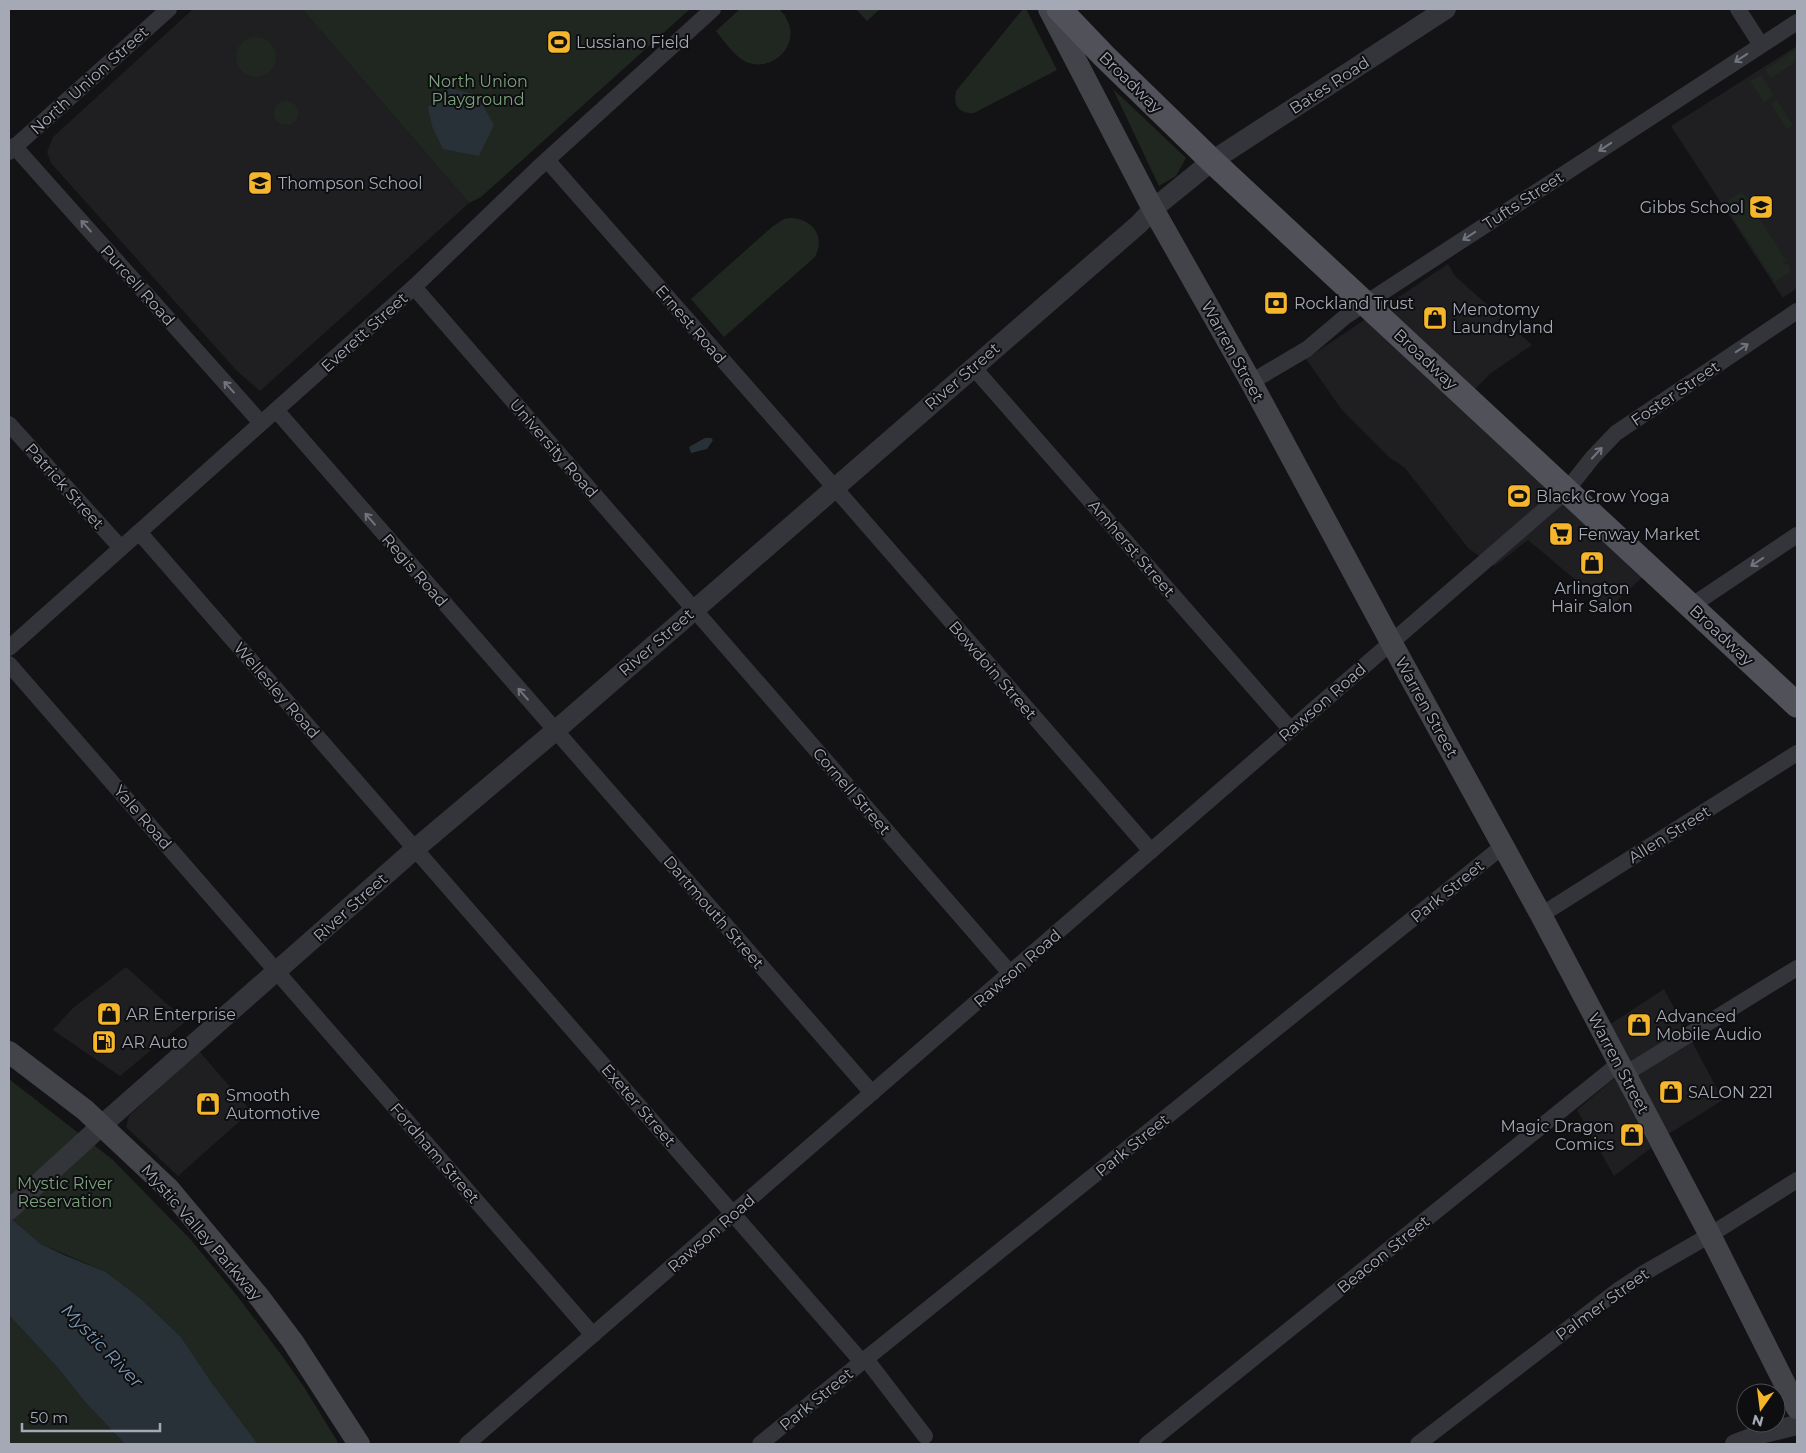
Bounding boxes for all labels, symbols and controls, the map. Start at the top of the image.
street label: North Union Street [26,22,153,138]
sports icon: Lussiano Field [546,29,572,55]
place label: Lussiano Field [576,33,690,52]
street label: Broadway [1095,48,1166,117]
street label: Bates Road [1286,53,1373,118]
one-way arrow [1735,53,1749,63]
park label: North Union Playground [428,72,528,109]
one-way arrow [1599,142,1613,152]
street label: Tufts Street [1480,167,1567,233]
school or university icon: Thompson School [247,170,273,196]
place label: Thompson School [278,174,423,193]
school or university icon: Gibbs School [1748,194,1774,220]
place label: Gibbs School [1640,198,1744,217]
one-way arrow [80,220,91,233]
one-way arrow [1462,230,1476,241]
street label: Purcell Road [97,241,179,329]
street label: Ernest Road [651,281,730,367]
street label: Everett Street [317,288,412,376]
bank icon: Rockland Trust [1263,290,1289,316]
place label: Rockland Trust [1294,294,1415,313]
street label: Warren Street [1197,298,1268,405]
place label: Menotomy Laundryland [1452,300,1554,337]
shop icon: Menotomy Laundryland [1422,305,1448,331]
street label: Broadway [1390,325,1462,394]
street label: River Street [921,338,1004,414]
one-way arrow [1735,343,1749,353]
street label: Foster Street [1627,357,1724,430]
one-way arrow [223,380,235,393]
street label: University Road [505,395,602,502]
street label: Patrick Street [21,440,108,533]
one-way arrow [1591,447,1603,460]
sports icon: Black Crow Yoga [1506,483,1532,509]
place label: Black Crow Yoga [1536,487,1670,506]
street label: Amherst Street [1084,496,1179,601]
one-way arrow [365,512,376,525]
supermarket icon: Fenway Market [1548,521,1574,547]
place label: Fenway Market [1578,525,1701,544]
street label: Regis Road [378,530,451,611]
shop icon: Arlington Hair Salon [1579,550,1605,576]
one-way arrow [1750,557,1764,567]
place label: Arlington Hair Salon [1551,579,1633,616]
street label: Broadway [1686,601,1758,670]
street label: River Street [615,604,698,680]
street label: Bowdoin Street [945,617,1041,724]
street label: Wellesley Road [230,638,324,742]
street label: Warren Street [1391,654,1462,761]
street label: Rawson Road [1275,659,1370,745]
one-way arrow [518,688,529,701]
street label: Cornell Street [809,744,895,839]
street label: Yale Road [110,781,176,853]
street label: Allen Street [1625,801,1714,867]
street label: Dartmouth Street [659,852,768,973]
street label: Park Street [1407,856,1488,927]
street label: River Street [309,869,392,946]
street label: Rawson Road [970,925,1065,1011]
shop icon: AR Enterprise [96,1001,122,1027]
place label: AR Enterprise [126,1005,236,1024]
place label: Advanced Mobile Audio [1656,1007,1762,1044]
street label: Warren Street [1584,1009,1653,1118]
shop icon: Advanced Mobile Audio [1626,1012,1652,1038]
fuel station icon: AR Auto [91,1029,117,1055]
place label: AR Auto [122,1033,188,1052]
street label: Exeter Street [598,1060,680,1151]
shop icon: SALON 221 [1658,1079,1684,1105]
place label: SALON 221 [1688,1083,1773,1102]
place label: Smooth Automotive [226,1086,320,1123]
shop icon: Smooth Automotive [195,1091,221,1117]
street label: Fordham Street [386,1099,484,1208]
street label: Park Street [1092,1110,1173,1181]
place label: Magic Dragon Comics [1501,1117,1614,1154]
shop icon: Magic Dragon Comics [1619,1122,1645,1148]
street label: Mystic Valley Parkway [137,1160,266,1304]
park label: Mystic River Reservation [17,1174,113,1211]
street label: Rawson Road [664,1190,759,1276]
street label: Beacon Street [1333,1211,1434,1297]
street label: Palmer Street [1552,1264,1653,1345]
water label: Mystic River [57,1299,148,1393]
street label: Park Street [776,1364,857,1435]
north arrow [1736,1383,1786,1433]
scale bar [22,1400,160,1432]
text: 50 m [30,1408,68,1427]
text: N [1750,1411,1766,1431]

